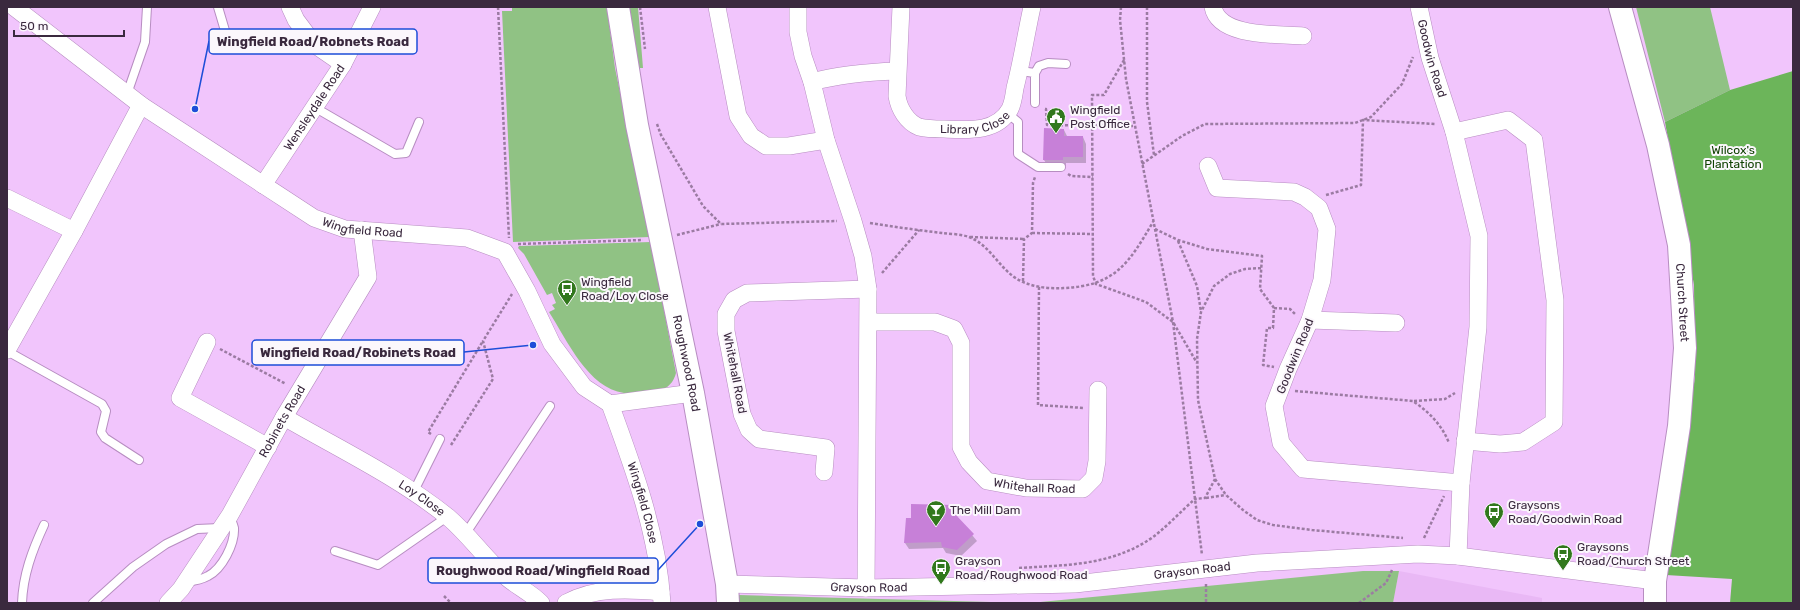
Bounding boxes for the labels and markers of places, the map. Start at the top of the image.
callout: Wingfield Road/Robnets Road [209,29,417,54]
place label: Wingfield Post Office [1070,103,1130,131]
public building icon: Wingfield Post Office [1045,106,1067,134]
place label: Wingfield Road/Loy Close [581,275,669,303]
bus stop icon: Wingfield Road/Loy Close [556,278,578,306]
callout: Wingfield Road/Robinets Road [252,340,464,365]
place label: Graysons Road/Goodwin Road [1508,498,1622,526]
bar icon: The Mill Dam [925,499,947,527]
bus stop icon: Graysons Road/Goodwin Road [1483,501,1505,529]
place label: The Mill Dam [950,503,1020,517]
place label: Graysons Road/Church Street [1577,540,1690,568]
bus stop icon: Graysons Road/Church Street [1552,543,1574,571]
place label: Grayson Road/Roughwood Road [955,554,1088,582]
bus stop icon: Grayson Road/Roughwood Road [930,557,952,585]
callout: Roughwood Road/Wingfield Road [428,558,658,583]

